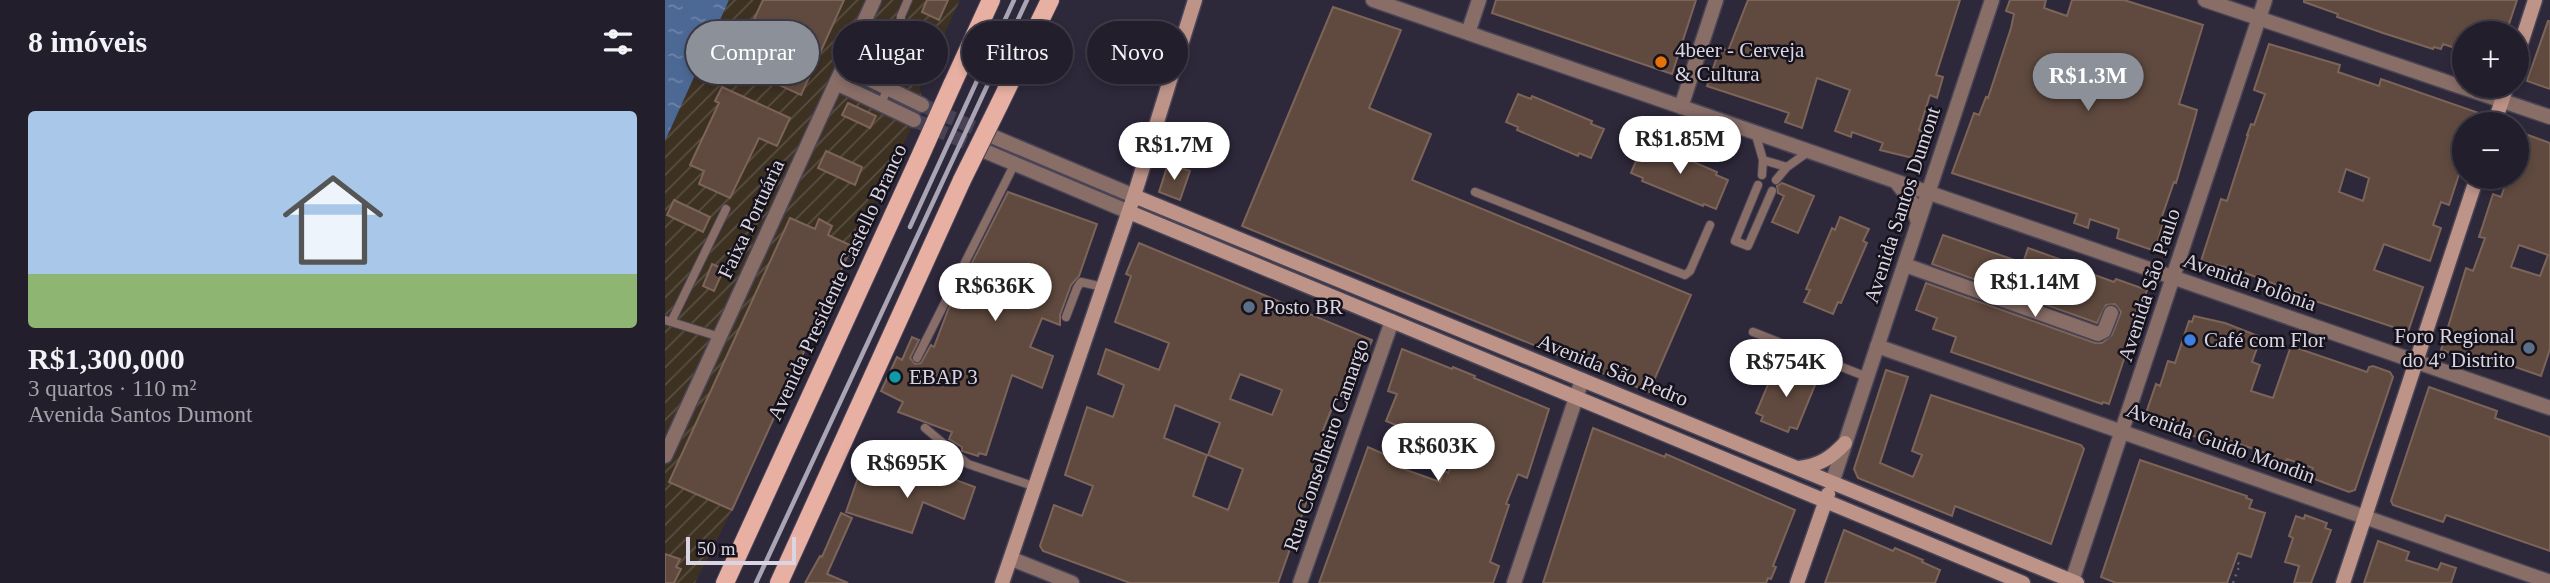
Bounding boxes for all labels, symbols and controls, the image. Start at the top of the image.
chip: Comprar [686,21,819,84]
chip: Alugar [833,21,948,84]
chip: Filtros [962,21,1073,84]
chip: Novo [1087,21,1188,84]
map controls [2452,21,2529,189]
button: + [2452,21,2529,98]
icon: filters [599,23,637,61]
text: 8 imóveis [28,25,147,58]
place label: 4beer - Cerveja & Cultura [1675,38,1805,86]
marker: 4beer - Cerveja & Cultura [1653,54,1669,70]
pin: R$1.3M [2031,54,2145,113]
text: R$1.3M [2049,63,2127,88]
street label: Avenida Santos Dumont [1859,104,1945,306]
button: − [2452,112,2529,189]
pin: R$1.85M [1615,116,1745,176]
pin: R$1.7M [1117,122,1231,182]
text: R$1.85M [1635,126,1725,151]
text: R$1.7M [1135,132,1213,157]
street label: Avenida Presidente Castello Branco [762,140,912,424]
street label: Faixa Portuária [713,155,789,282]
icon: home [270,157,396,283]
street label: Avenida São Paulo [2113,205,2185,365]
street label: Avenida Polônia [2180,248,2320,316]
pin: R$1.14M [1970,260,2100,319]
pin: R$636K [938,264,1052,323]
text: R$1.14M [1990,269,2080,294]
text: R$636K [955,273,1035,298]
place label: Posto BR [1263,295,1343,319]
marker: Posto BR [1241,299,1257,315]
place label: Foro Regional do 4º Distrito [2394,324,2515,372]
place label: Café com Flor [2204,328,2325,352]
street label: Avenida São Pedro [1534,329,1692,411]
marker: Café com Flor [2182,332,2198,348]
street label: Rua Conselheiro Camargo [1278,336,1374,554]
pin: R$754K [1729,340,1843,399]
marker: Foro Regional do 4º Distrito [2521,340,2537,356]
text: R$1,300,000 [28,342,185,375]
text: R$754K [1746,349,1826,374]
place label: EBAP 3 [909,365,978,389]
marker: EBAP 3 [887,369,903,385]
text: 3 quartos · 110 m² [28,376,196,401]
street label: Avenida Guido Mondin [2123,398,2319,488]
text: Avenida Santos Dumont [28,402,252,427]
pin: R$603K [1381,424,1495,483]
text: R$603K [1398,433,1478,458]
pin: R$695K [850,440,964,500]
text: R$695K [867,450,947,475]
scale bar [686,534,796,566]
text: 50 m [697,538,736,559]

